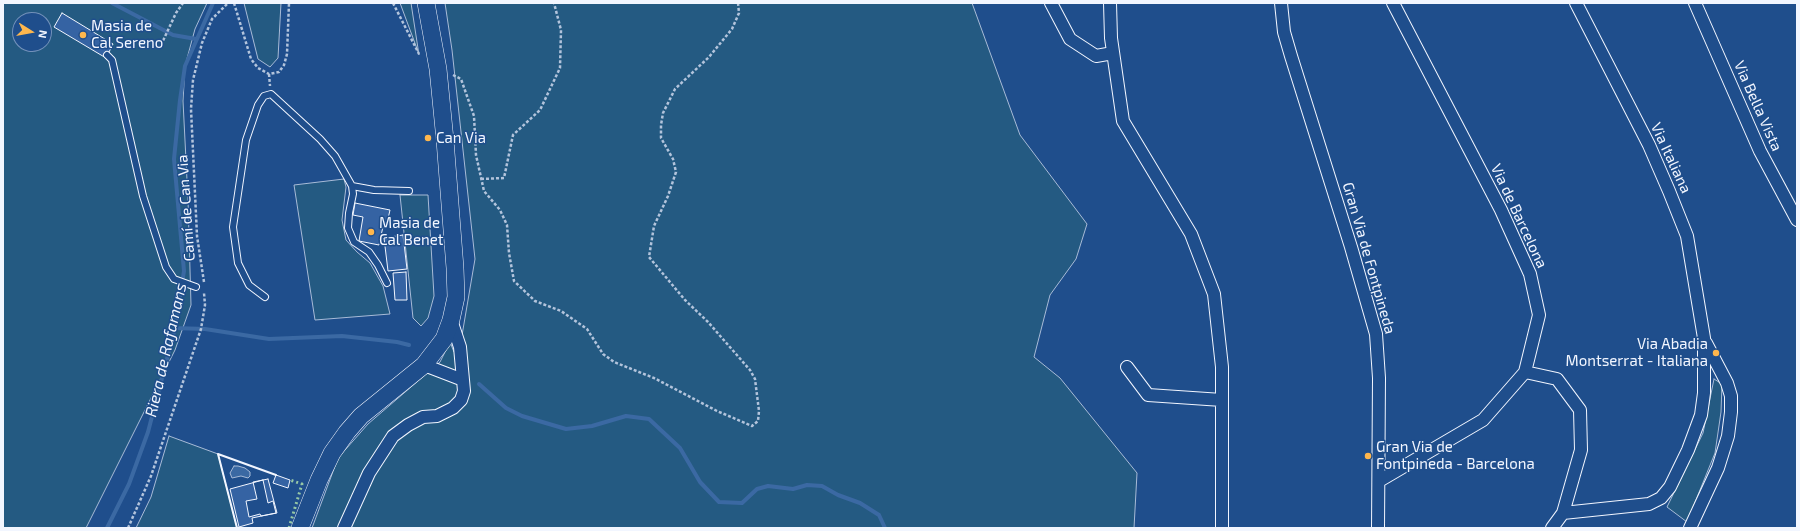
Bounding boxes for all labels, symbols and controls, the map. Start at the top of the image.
north arrow [12,12,52,52]
place label: Masia de Cal Sereno [91,17,163,52]
text: N [36,29,50,39]
marker: Masia de Cal Sereno [78,30,88,40]
street label: Via Bella Vista [1730,58,1786,154]
street label: Via Italiana [1647,120,1695,196]
place label: Can Via [436,129,486,147]
marker: Can Via [423,133,433,143]
street label: Camí de Can Via [173,154,199,262]
street label: Via de Barcelona [1487,161,1551,271]
street label: Gran Via de Fontpineda [1339,180,1399,336]
place label: Masia de Cal Benet [379,214,443,249]
marker: Masia de Cal Benet [366,227,376,237]
water label: Riera de Rafamans [141,281,191,419]
place label: Via Abadia Montserrat - Italiana [1566,335,1708,370]
marker: Via Abadia Montserrat - Italiana [1711,348,1721,358]
place label: Gran Via de Fontpineda - Barcelona [1376,438,1535,473]
marker: Gran Via de Fontpineda - Barcelona [1363,451,1373,461]

